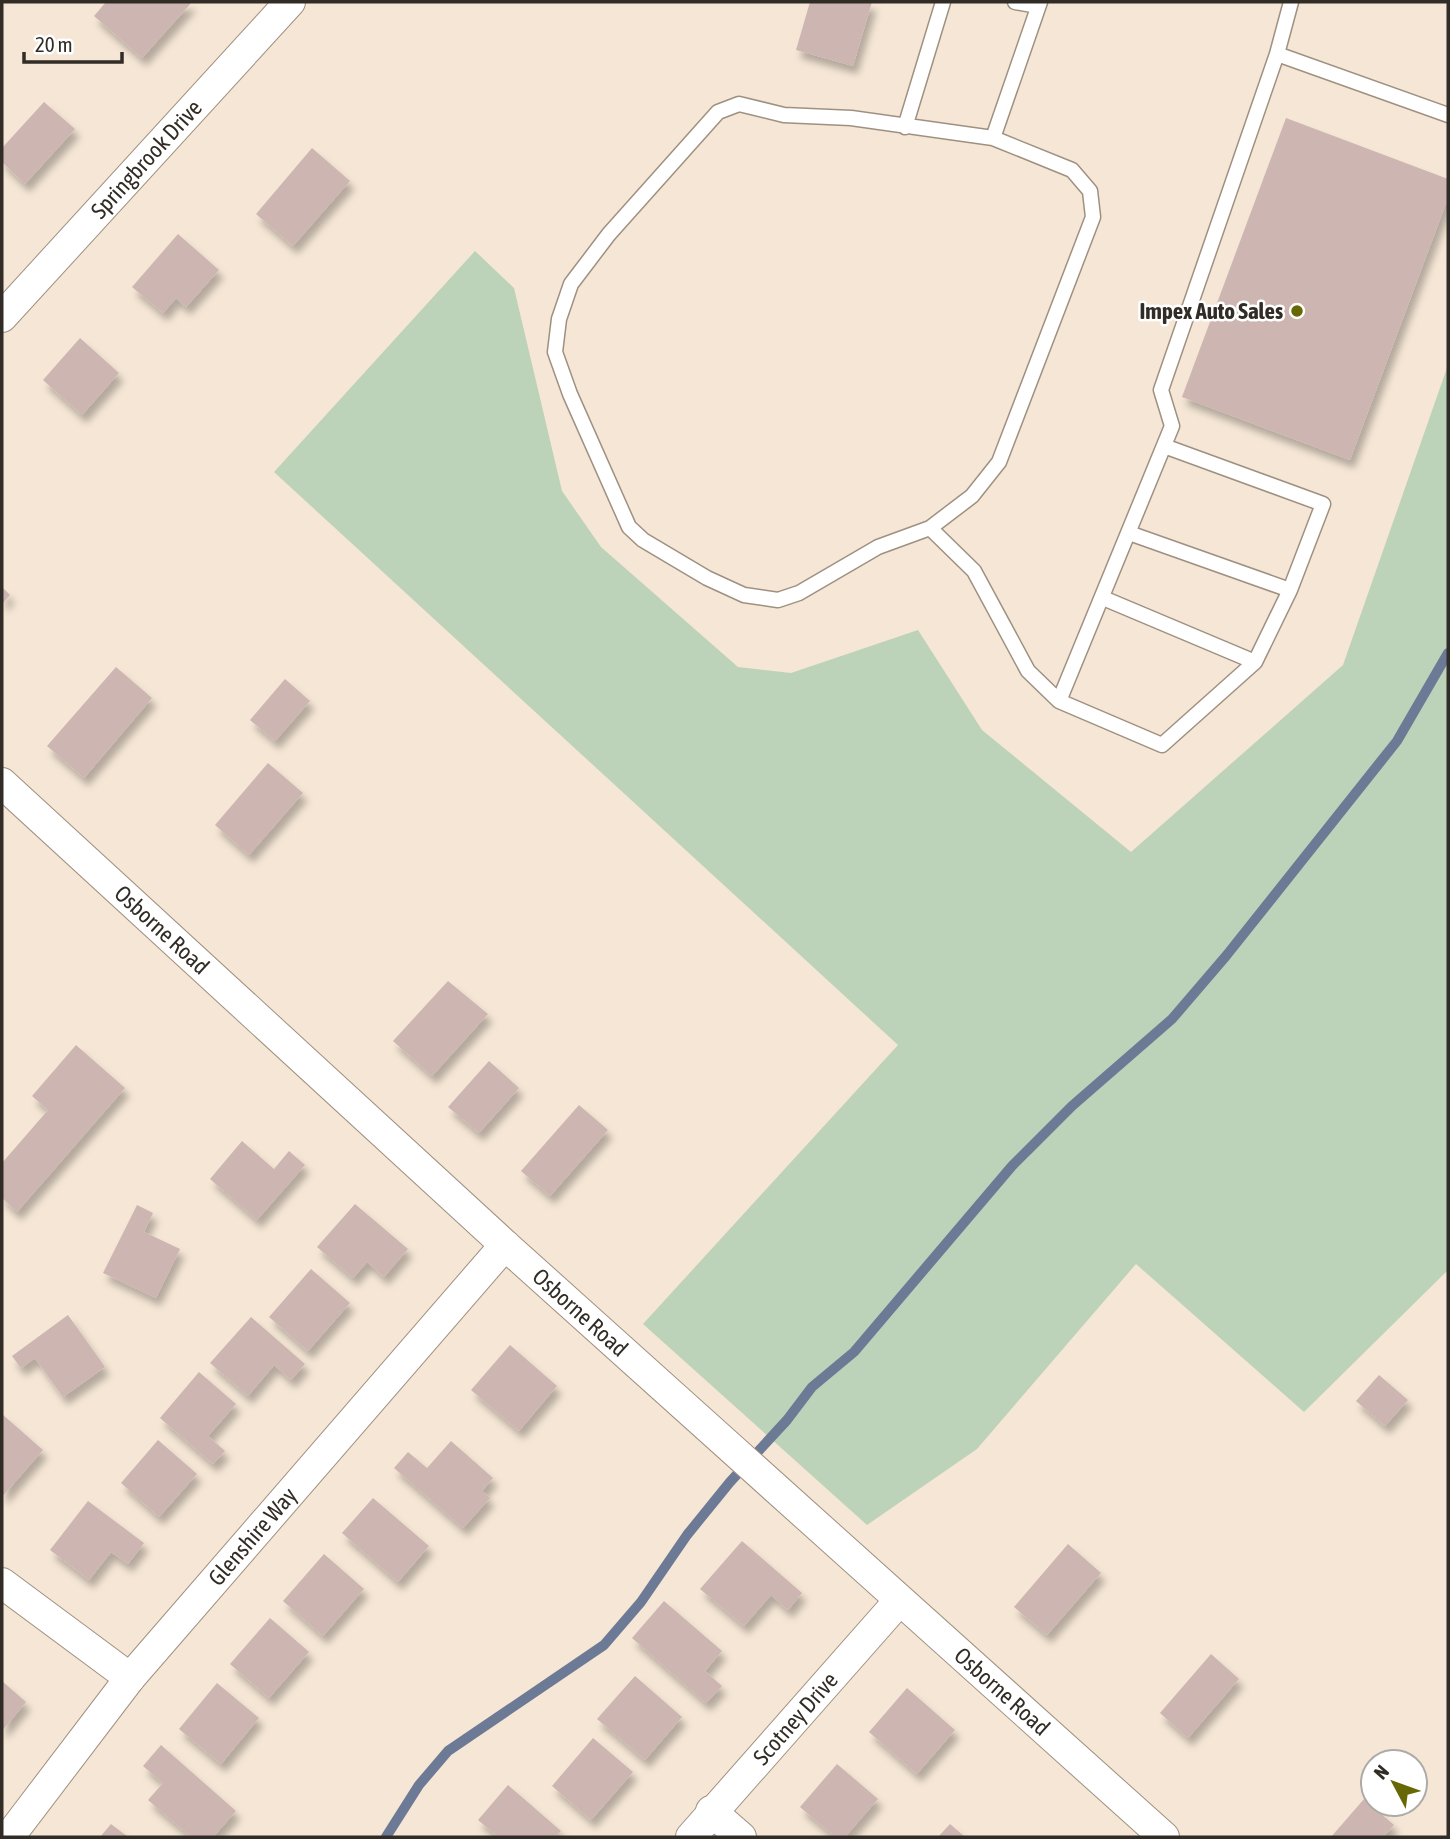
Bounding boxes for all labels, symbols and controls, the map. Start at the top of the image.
scale bar [24,21,122,65]
text: 20 m [35,32,73,56]
street label: Springbrook Drive [86,95,207,224]
place label: Impex Auto Sales [1140,298,1283,324]
marker: Impex Auto Sales [1289,303,1305,319]
street label: Osborne Road [109,880,214,980]
street label: Osborne Road [527,1263,633,1362]
street label: Glenshire Way [203,1482,302,1591]
street label: Osborne Road [949,1642,1055,1741]
street label: Scotney Drive [748,1667,843,1770]
north arrow [1359,1748,1429,1818]
text: N [1369,1760,1393,1783]

